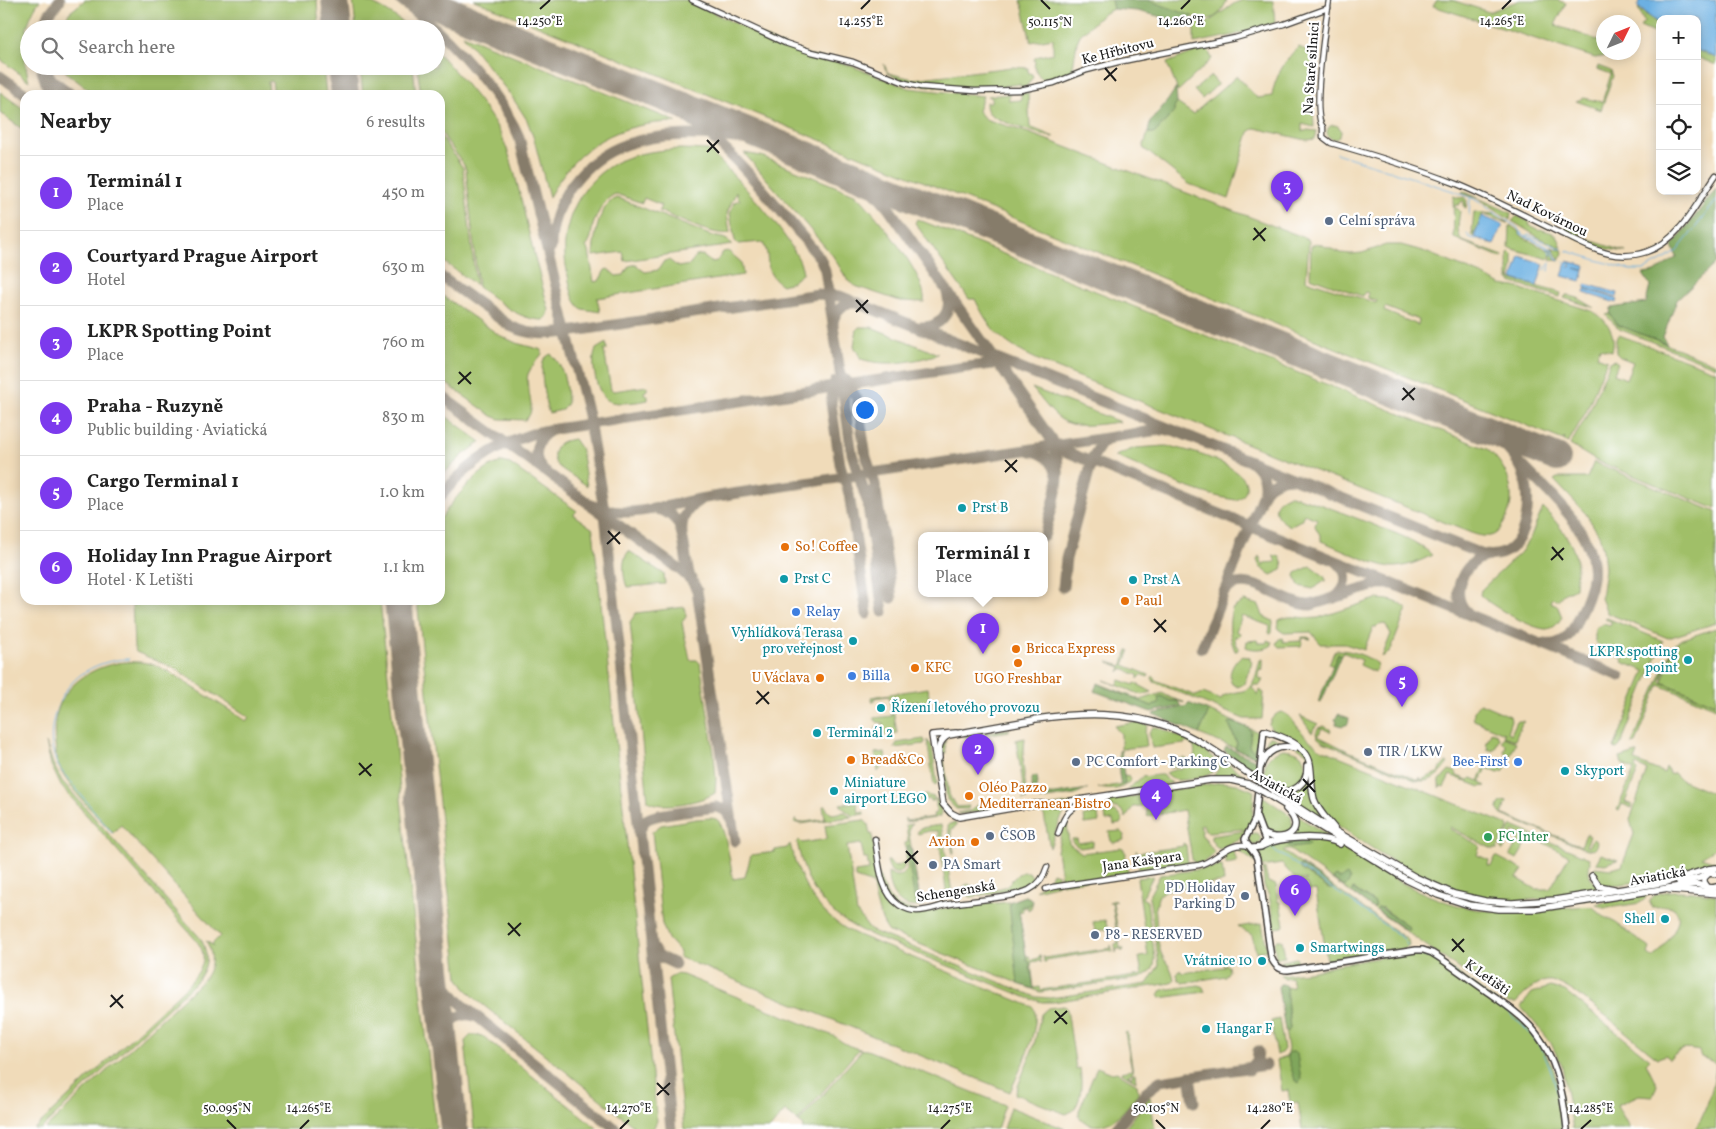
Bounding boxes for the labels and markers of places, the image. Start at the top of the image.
pin: 3 [1271,171,1303,212]
place label: Celní správa [1339,212,1415,231]
marker: Celní správa [1323,215,1335,227]
place label: Prst B [972,499,1008,518]
marker: Prst B [956,502,968,514]
place label: So! Coffee [795,538,858,557]
marker: So! Coffee [779,541,791,553]
place label: Prst C [794,570,831,589]
place label: Prst A [1143,571,1181,590]
marker: Prst C [778,573,790,585]
marker: Prst A [1127,574,1139,586]
place label: Paul [1135,592,1162,611]
marker: Paul [1119,595,1131,607]
place label: Relay [806,603,841,622]
marker: Relay [790,606,802,618]
pin: 1 [967,613,999,654]
place label: Vyhlídková Terasa pro veřejnost [731,624,843,659]
marker: Vyhlídková Terasa pro veřejnost [847,635,859,647]
place label: Bricca Express [1026,640,1115,659]
marker: Bricca Express [1010,643,1022,655]
place label: LKPR spotting point [1589,643,1678,678]
marker: LKPR spotting point [1682,654,1694,666]
marker: UGO Freshbar [1012,657,1024,669]
place label: KFC [925,659,952,678]
marker: KFC [909,662,921,674]
pin: 5 [1386,666,1418,707]
place label: Billa [862,667,890,686]
place label: U Václava [752,669,810,688]
marker: Billa [846,670,858,682]
place label: UGO Freshbar [974,670,1062,689]
marker: U Václava [814,672,826,684]
place label: Řízení letového provozu [891,698,1040,718]
marker: Řízení letového provozu [875,702,887,714]
place label: Terminál 2 [827,724,893,743]
marker: Terminál 2 [811,727,823,739]
pin: 2 [962,734,994,775]
place label: TIR / LKW [1378,743,1442,762]
marker: TIR / LKW [1362,746,1374,758]
place label: Bread&Co [861,751,924,770]
place label: PC Comfort - Parking C [1086,753,1229,772]
place label: Bee-First [1452,753,1508,772]
marker: Bread&Co [845,754,857,766]
marker: PC Comfort - Parking C [1070,756,1082,768]
marker: Bee-First [1512,756,1524,768]
place label: Skyport [1575,762,1624,781]
marker: Skyport [1559,765,1571,777]
place label: Miniature airport LEGO [844,774,927,809]
place label: Oléo Pazzo Mediterranean Bistro [979,779,1111,814]
pin: 4 [1140,779,1172,820]
marker: Miniature airport LEGO [828,785,840,797]
marker: Oléo Pazzo Mediterranean Bistro [963,790,975,802]
place label: ČSOB [1000,827,1036,846]
place label: FC Inter [1498,828,1549,847]
marker: ČSOB [984,830,996,842]
marker: FC Inter [1482,831,1494,843]
place label: Avion [929,833,965,852]
marker: Avion [969,836,981,848]
place label: PA Smart [943,856,1001,875]
marker: PA Smart [927,859,939,871]
pin: 6 [1279,875,1311,916]
place label: PD Holiday Parking D [1166,879,1235,914]
marker: PD Holiday Parking D [1239,890,1251,902]
place label: Shell [1624,910,1655,929]
marker: Shell [1659,913,1671,925]
place label: P8 - RESERVED [1105,926,1202,945]
marker: P8 - RESERVED [1089,929,1101,941]
place label: Smartwings [1310,939,1384,958]
marker: Smartwings [1294,942,1306,954]
place label: Vrátnice 10 [1184,952,1252,971]
marker: Vrátnice 10 [1256,955,1268,967]
place label: Hangar F [1216,1020,1273,1039]
marker: Hangar F [1200,1023,1212,1035]

